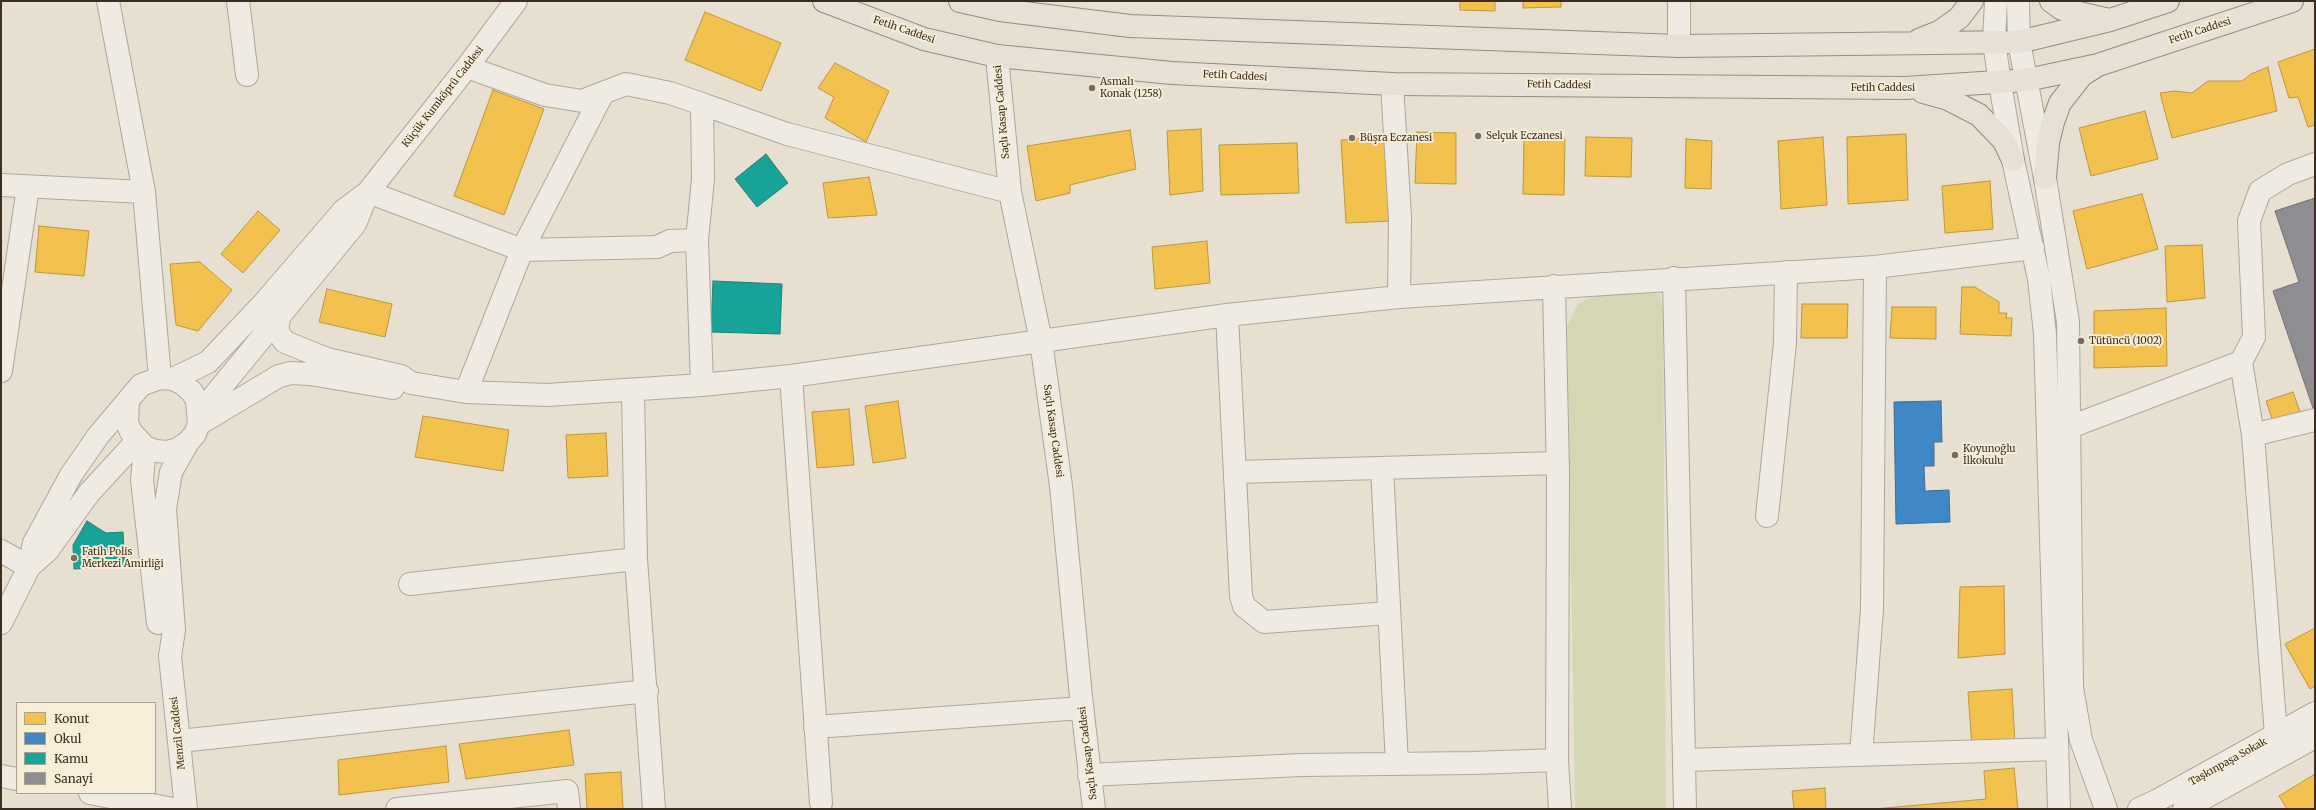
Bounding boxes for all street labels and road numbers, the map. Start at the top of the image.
street label: Fetih Caddesi [871,14,937,46]
street label: Fetih Caddesi [2167,15,2233,47]
street label: Küçük Kumköprü Caddesi [400,44,486,150]
street label: Saçlı Kasap Caddesi [992,65,1012,159]
street label: Fetih Caddesi [1202,68,1268,84]
street label: Fetih Caddesi [1527,78,1591,92]
street label: Fetih Caddesi [1851,82,1915,94]
street label: Saçlı Kasap Caddesi [1041,384,1065,478]
street label: Menzil Caddesi [168,696,188,770]
street label: Saçlı Kasap Caddesi [1076,706,1100,800]
street label: Taşkınpaşa Sokak [2187,736,2269,788]

